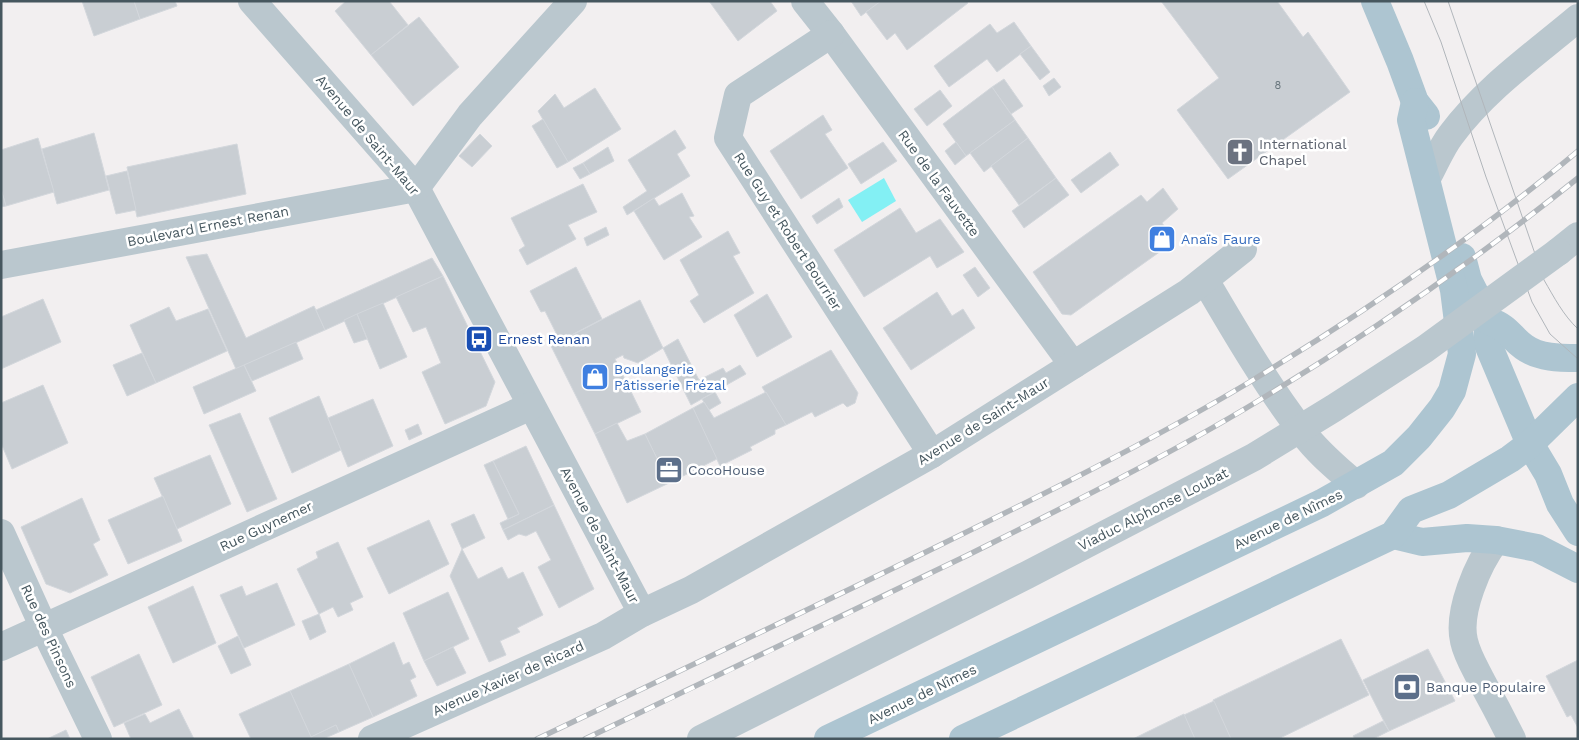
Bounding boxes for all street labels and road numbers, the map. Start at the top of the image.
street label: Avenue de Saint-Maur [313,72,423,199]
street label: Rue de la Fauvette [895,127,983,239]
street label: Rue Guy et Robert Bourrier [731,149,845,313]
street label: Boulevard Ernest Renan [126,202,290,250]
street label: Avenue de Saint-Maur [914,374,1052,468]
street label: Avenue de Saint-Maur [557,464,643,606]
street label: Viaduc Alphonse Loubat [1075,464,1231,554]
street label: Avenue de Nîmes [1231,486,1345,552]
street label: Rue Guynemer [217,497,315,554]
street label: Rue des Pinsons [18,582,80,690]
street label: Avenue Xavier de Ricard [430,637,586,719]
street label: Avenue de Nîmes [865,661,979,727]

